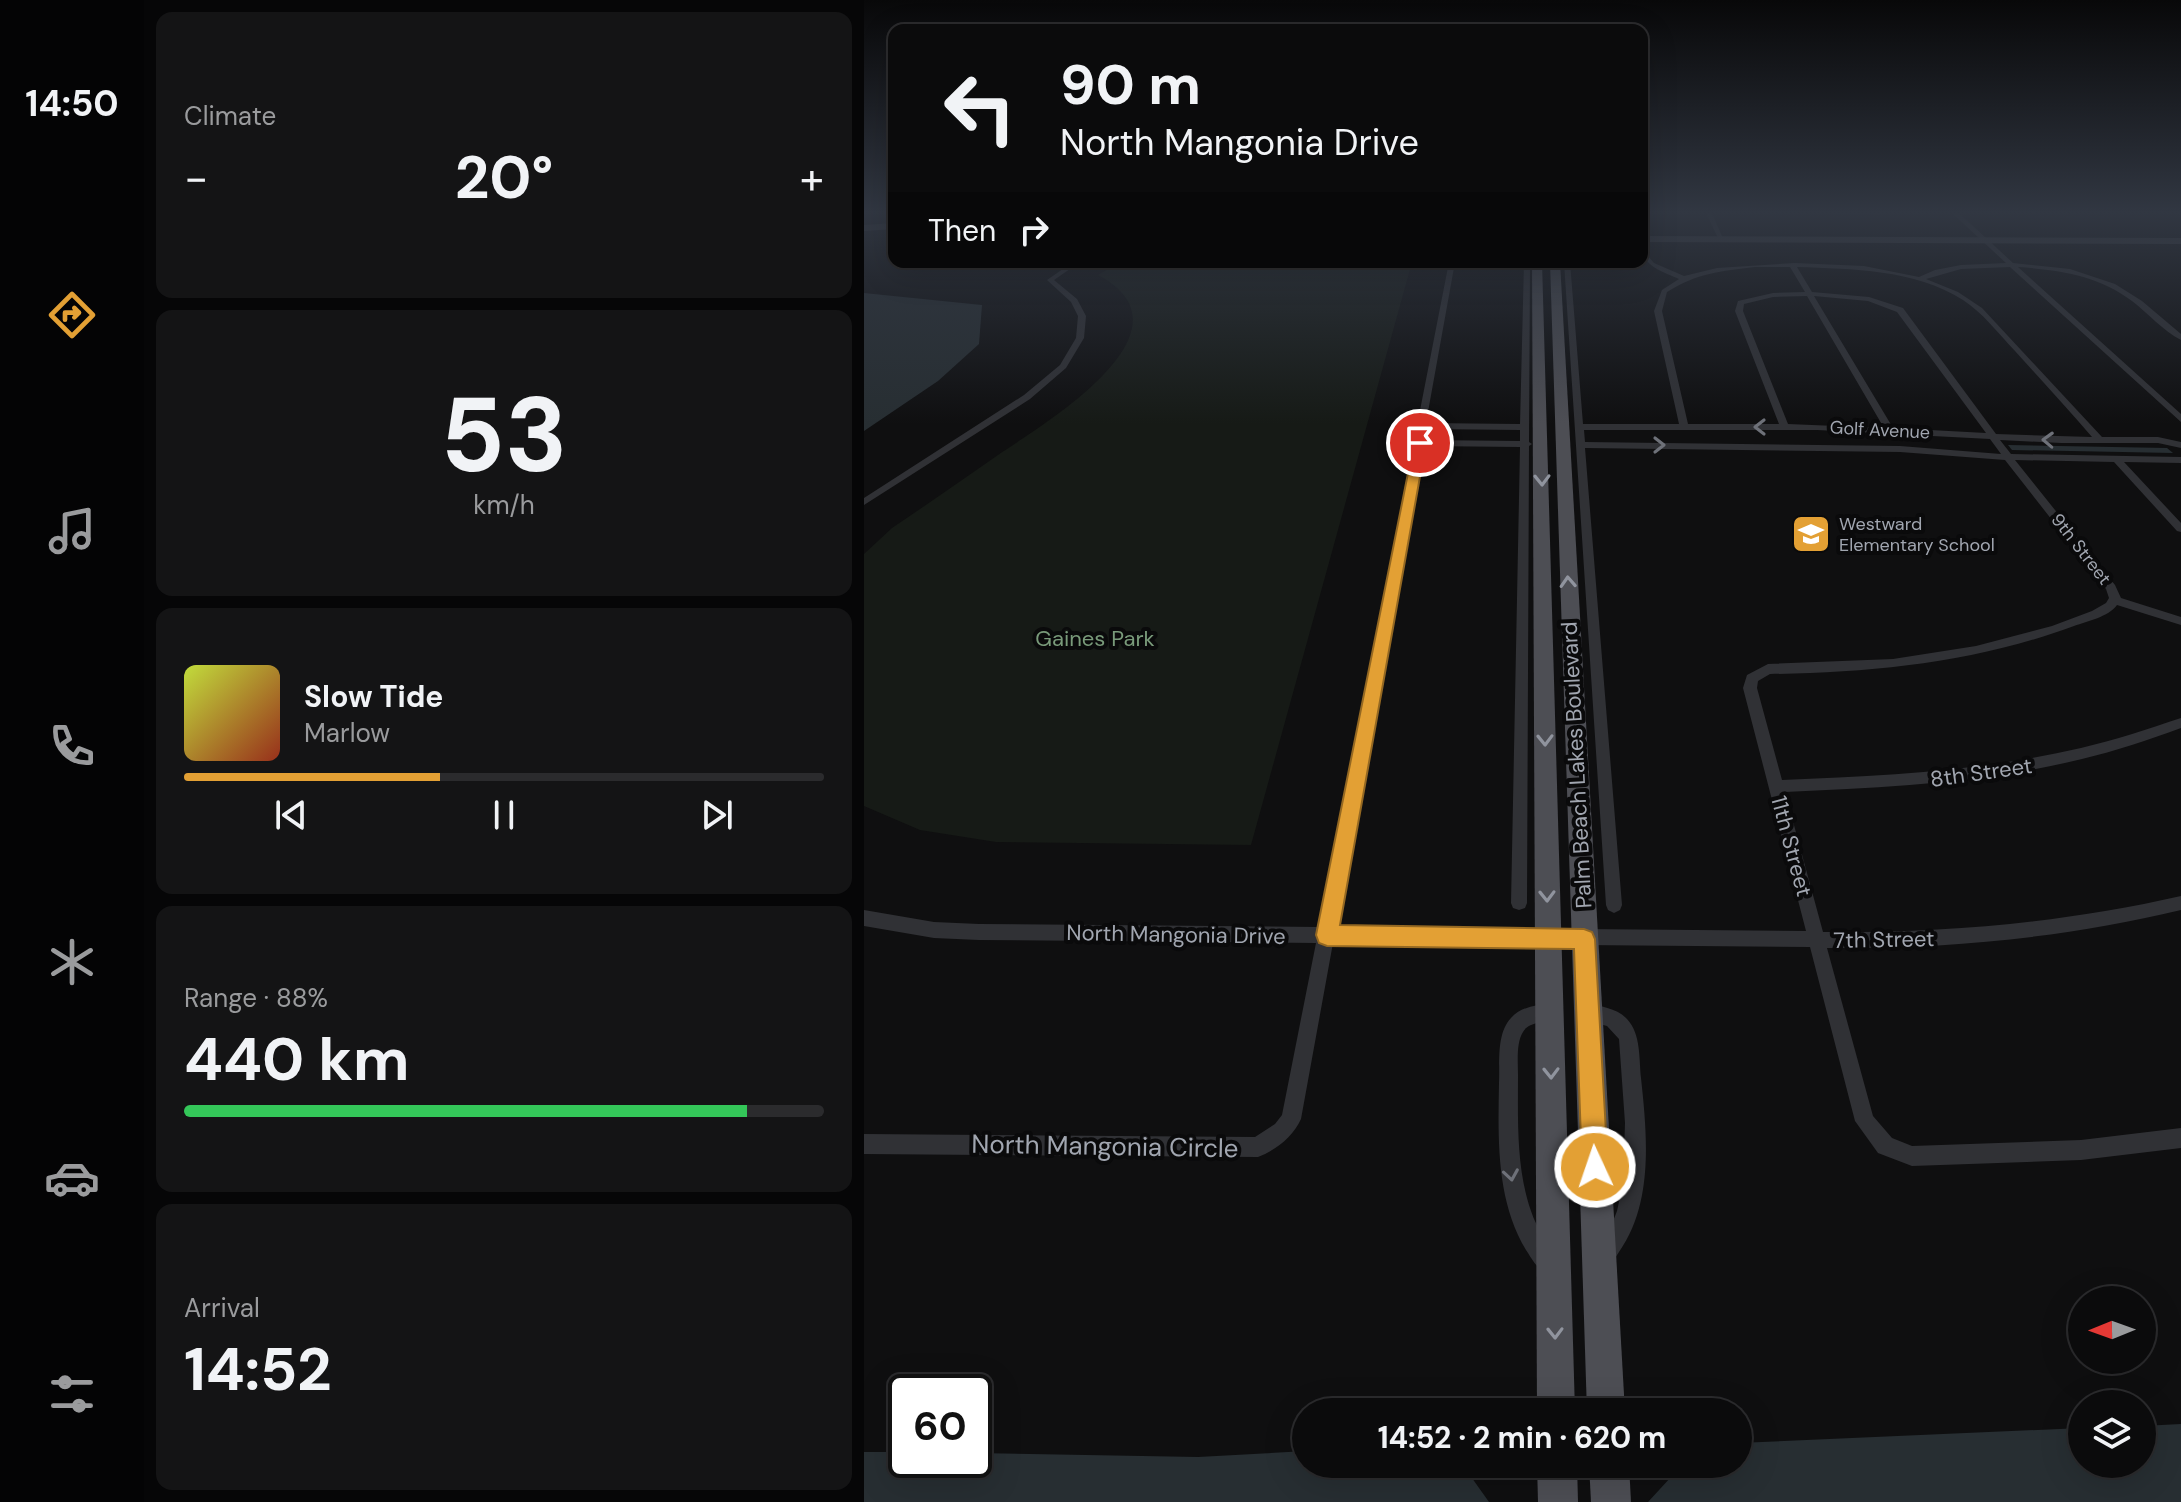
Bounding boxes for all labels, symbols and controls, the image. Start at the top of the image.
text: 90 m [1060,48,1201,121]
icon: left [928,56,1032,160]
text: 14:50 [25,80,119,127]
text: Climate [184,99,276,133]
text: North Mangonia Drive [1060,119,1419,166]
text: 20° [455,138,553,217]
text: − [184,149,208,207]
text: + [800,149,824,207]
icon: right [1012,208,1056,252]
text: Then [928,211,996,250]
icon: directions [44,287,100,343]
text: 53 [440,368,568,503]
pin [1386,409,1454,477]
street label: Golf Avenue [1829,415,1931,445]
one-way arrow [1753,418,1766,436]
icon: arrive [1398,421,1442,465]
one-way arrow [2041,431,2054,448]
one-way arrow [1653,436,1666,454]
one-way arrow [1533,474,1551,487]
text: km/h [473,488,535,522]
icon: music [44,503,100,559]
street label: 9th Street [2046,508,2116,590]
place label: Westward Elementary School [1839,512,1995,557]
school or university icon: Westward Elementary School [1790,513,1832,555]
one-way arrow [1560,575,1577,588]
street label: Palm Beach Lakes Boulevard [1555,621,1598,909]
park label: Gaines Park [1035,624,1155,653]
text: Slow Tide [304,677,443,716]
text: Marlow [304,716,390,750]
icon: phone [44,718,100,774]
one-way arrow [1536,734,1554,747]
street label: 8th Street [1928,751,2034,794]
icon: previous [269,793,313,837]
icon: pause [482,793,526,837]
icon: next [695,793,739,837]
street label: 11th Street [1764,793,1819,900]
one-way arrow [1539,890,1556,903]
street label: North Mangonia Drive [1066,918,1286,951]
street label: 7th Street [1833,924,1935,955]
icon: climate [44,934,100,990]
text: Range · 88% [184,981,328,1015]
text: 440 km [184,1020,409,1099]
one-way arrow [1542,1067,1559,1080]
position arrow [1553,1125,1637,1209]
street label: North Mangonia Circle [971,1127,1239,1165]
icon: car [44,1150,100,1206]
one-way arrow [1502,1168,1519,1182]
north arrow [2068,1286,2156,1374]
map controls [2068,1286,2156,1478]
text: Arrival [184,1291,260,1325]
one-way arrow [1546,1327,1564,1340]
text: 14:52 [184,1330,332,1409]
icon: filters [44,1366,100,1422]
speed limit sign: 60 [888,1374,992,1478]
button: layers [2068,1390,2156,1478]
text: 14:52 · 2 min · 620 m [1378,1418,1666,1457]

